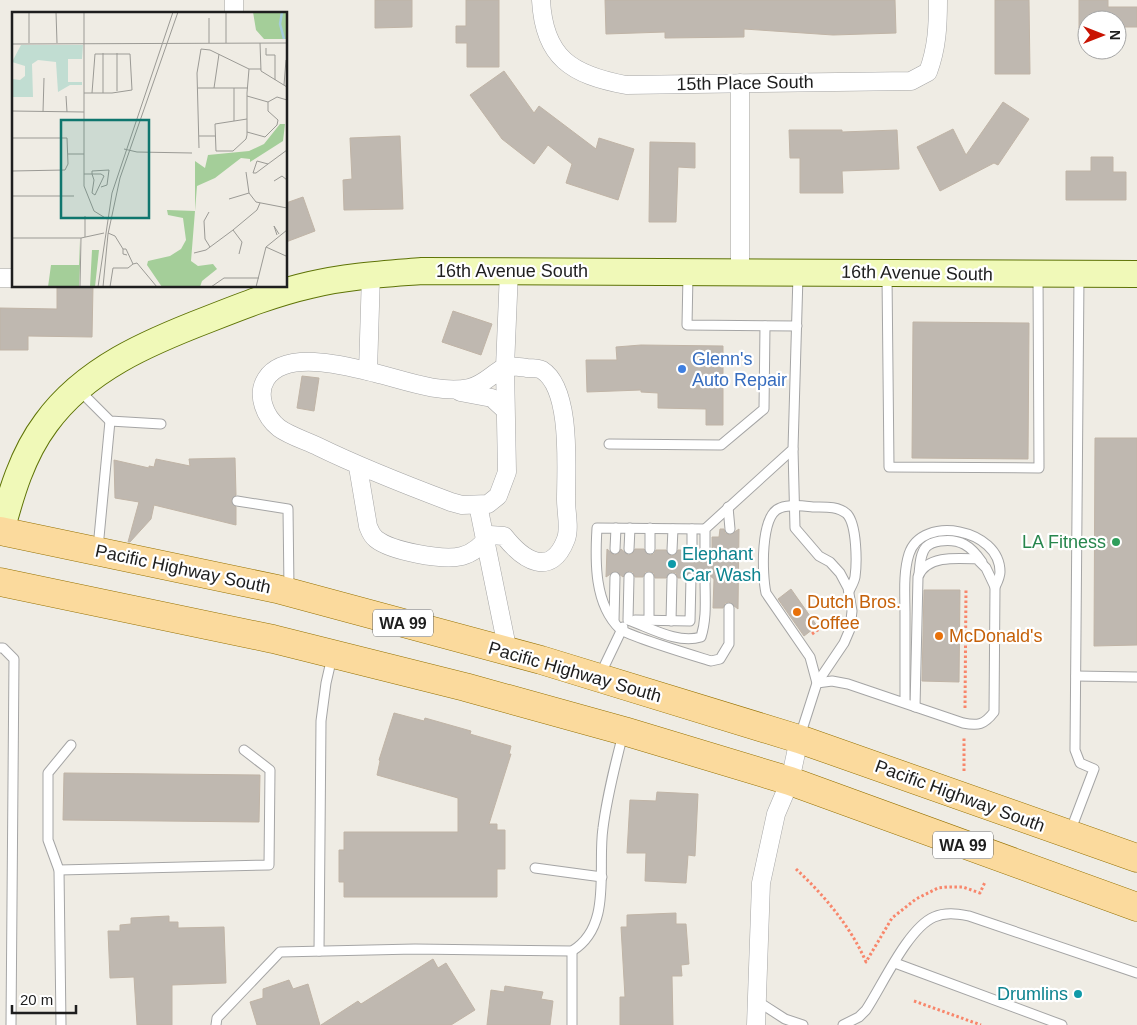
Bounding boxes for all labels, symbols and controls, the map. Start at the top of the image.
north arrow [1077,10,1127,60]
inset map [12,12,288,288]
text: N [1107,30,1123,40]
street label: 15th Place South [676,72,814,94]
street label: 16th Avenue South [436,261,588,281]
street label: 16th Avenue South [841,262,993,284]
place label: Glenn's Auto Repair [692,349,787,390]
marker: Glenn's Auto Repair [676,363,688,375]
place label: LA Fitness [1022,532,1106,552]
marker: LA Fitness [1110,536,1122,548]
street label: Pacific Highway South [93,541,273,597]
place label: Elephant Car Wash [682,544,761,585]
marker: Elephant Car Wash [666,558,678,570]
place label: Dutch Bros. Coffee [807,592,901,633]
marker: Dutch Bros. Coffee [791,606,803,618]
road number: WA 99 [373,610,433,636]
place label: McDonald's [949,626,1042,646]
marker: McDonald's [933,630,945,642]
street label: Pacific Highway South [486,638,664,706]
street label: Pacific Highway South [872,756,1048,836]
road number: WA 99 [933,832,993,858]
scale bar [12,982,76,1014]
place label: Drumlins [997,984,1068,1004]
marker: Drumlins [1072,988,1084,1000]
text: 20 m [20,991,53,1008]

